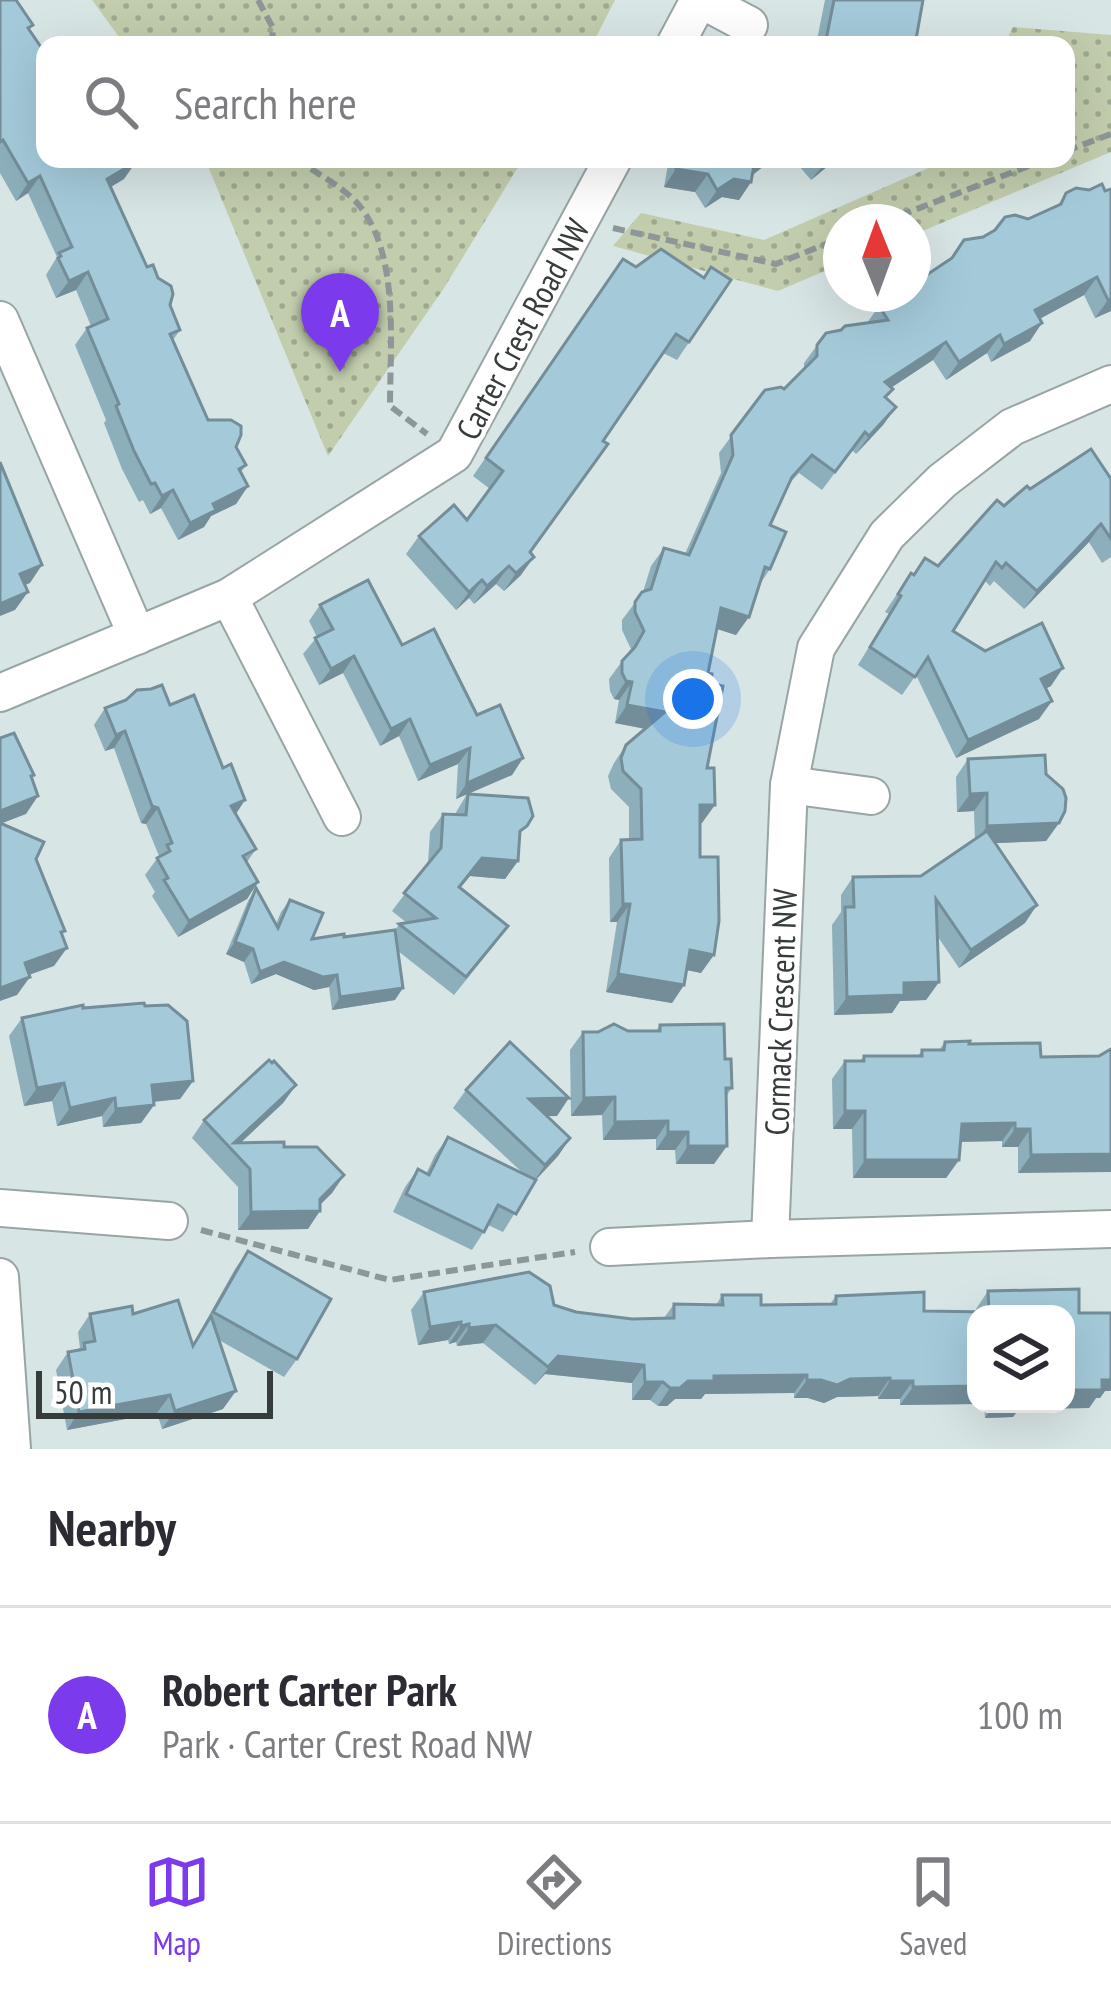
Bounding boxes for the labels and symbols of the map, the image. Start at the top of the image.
north arrow [823,204,931,312]
street label: Carter Crest Road NW [446,211,598,447]
pin: A [301,273,379,372]
your location [663,669,723,729]
street label: Cormack Crescent NW [754,888,806,1136]
scale bar [36,1365,273,1418]

